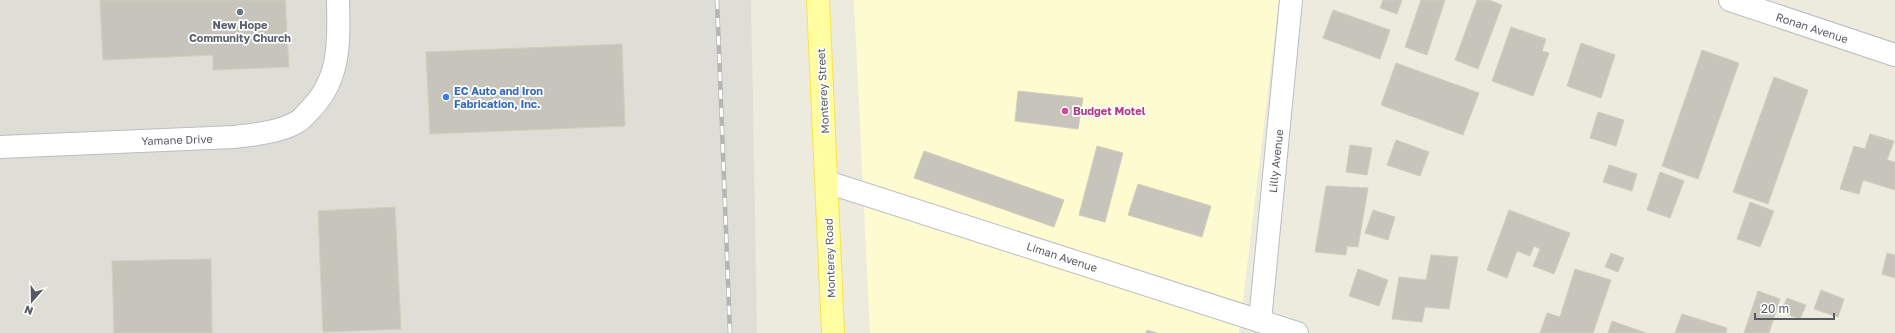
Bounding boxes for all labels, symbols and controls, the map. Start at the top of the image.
marker: New Hope Community Church [235,7,245,17]
street label: Ronan Avenue [1774,10,1850,45]
place label: New Hope Community Church [189,18,291,44]
street label: Monterey Street [814,48,831,134]
place label: EC Auto and Iron Fabrication, Inc. [454,84,543,110]
marker: EC Auto and Iron Fabrication, Inc. [441,92,451,102]
place label: Budget Motel [1073,104,1146,117]
marker: Budget Motel [1060,106,1070,116]
street label: Lilly Avenue [1266,129,1285,193]
street label: Yamane Drive [141,132,213,147]
street label: Monterey Road [822,218,837,298]
street label: Liman Avenue [1025,239,1099,274]
north arrow [12,281,52,321]
scale bar [1755,295,1834,321]
text: 20 m [1761,301,1789,316]
text: N [22,303,35,318]

